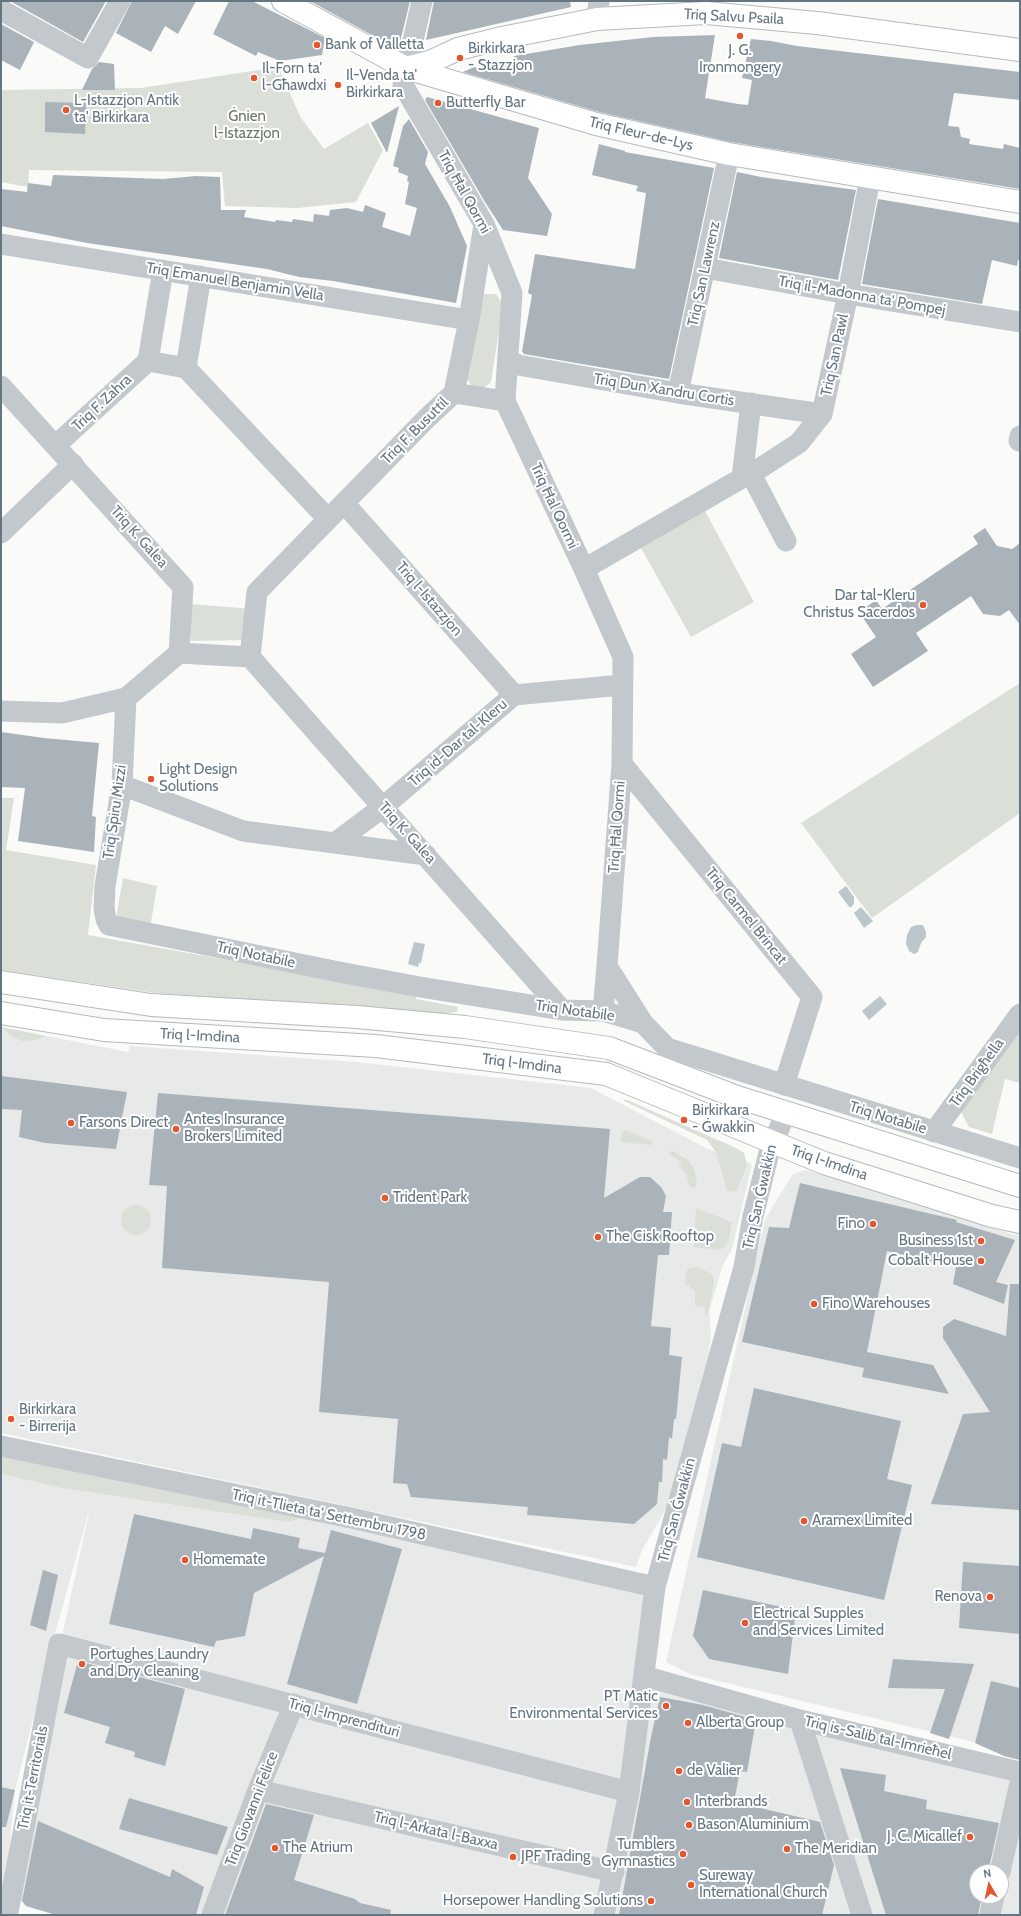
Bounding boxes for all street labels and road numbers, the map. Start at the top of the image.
street label: Triq Salvu Psaila [684,5,784,29]
street label: Triq Fleur-de-Lys [587,113,695,155]
street label: Triq Ħal Qormi [434,147,494,237]
street label: Triq San Lawrenz [684,220,724,328]
street label: Triq Emanuel Benjamin Vella [145,259,325,305]
street label: Triq il-Madonna ta' Pompej [777,272,947,320]
street label: Triq San Pawl [817,312,853,398]
street label: Triq Dun Xandru Cortis [592,370,736,410]
street label: Triq F. Zahra [68,371,136,435]
street label: Triq F. Busuttil [378,394,452,468]
street label: Triq Ħal Qormi [526,460,582,552]
street label: Triq K. Galea [107,502,171,572]
street label: Triq l-Istazzjon [392,558,466,640]
street label: Triq id-Dar tal-Kleru [405,695,511,791]
street label: Triq Spiru Mizzi [99,764,131,860]
street label: Triq Ħal Qormi [605,780,629,874]
street label: Triq K. Galea [375,798,439,868]
street label: Triq Carmel Brincat [701,864,791,968]
street label: Triq Notabile [215,938,297,972]
street label: Triq Notabile [534,997,616,1025]
street label: Triq l-Imdina [160,1025,240,1047]
street label: Triq Brigħella [946,1035,1008,1111]
street label: Triq l-Imdina [481,1050,563,1078]
street label: Triq Notabile [847,1098,929,1138]
street label: Triq l-Imdina [788,1141,870,1185]
street label: Triq San Ġwakkin [739,1143,781,1251]
street label: Triq San Ġwakkin [654,1456,700,1564]
street label: Triq it-Tlieta ta' Settembru 1798 [230,1486,428,1544]
street label: Triq l-Imprendituri [286,1695,402,1741]
street label: Triq is-Salib tal-Imrieħel [803,1712,953,1764]
street label: Triq it-Territorials [14,1724,52,1832]
street label: Triq Giovanni Felice [222,1749,282,1869]
street label: Triq l-Arkata l-Baxxa [372,1808,500,1854]

